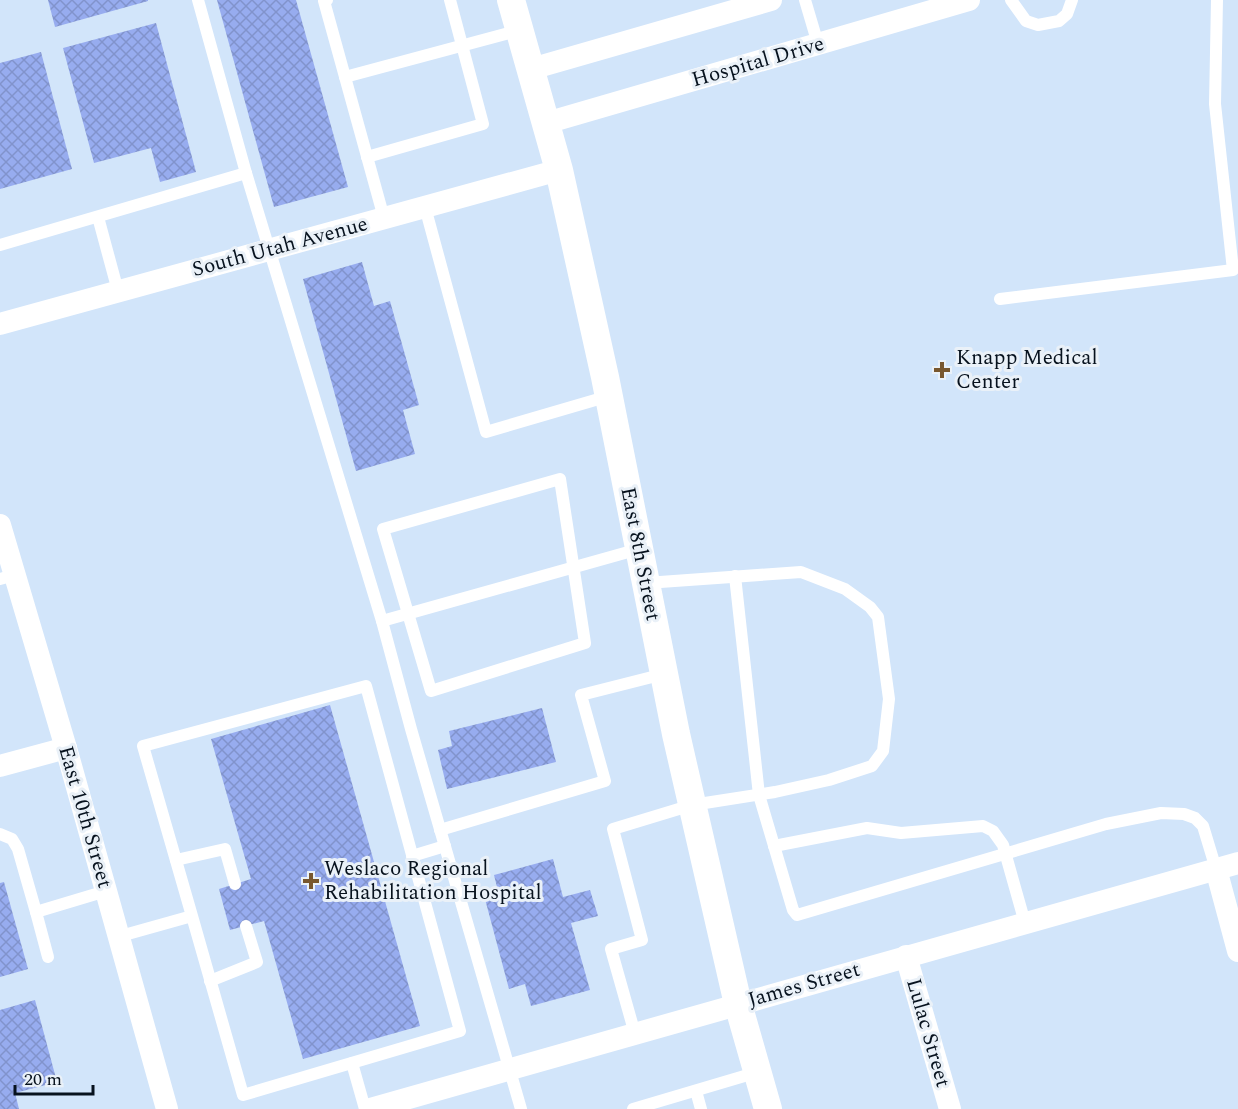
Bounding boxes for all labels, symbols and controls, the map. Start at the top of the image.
street label: Hospital Drive [688,28,828,96]
street label: South Utah Avenue [189,208,371,286]
place label: Knapp Medical Center [956,342,1098,398]
marker: Knapp Medical Center [933,361,951,379]
street label: East 8th Street [611,484,669,624]
street label: East 10th Street [49,742,121,892]
place label: Weslaco Regional Rehabilitation Hospital [324,853,542,909]
marker: Weslaco Regional Rehabilitation Hospital [302,872,320,890]
street label: James Street [744,954,864,1016]
street label: Lulac Street [897,975,959,1091]
scale bar [15,1058,93,1096]
text: 20 m [24,1066,62,1093]

